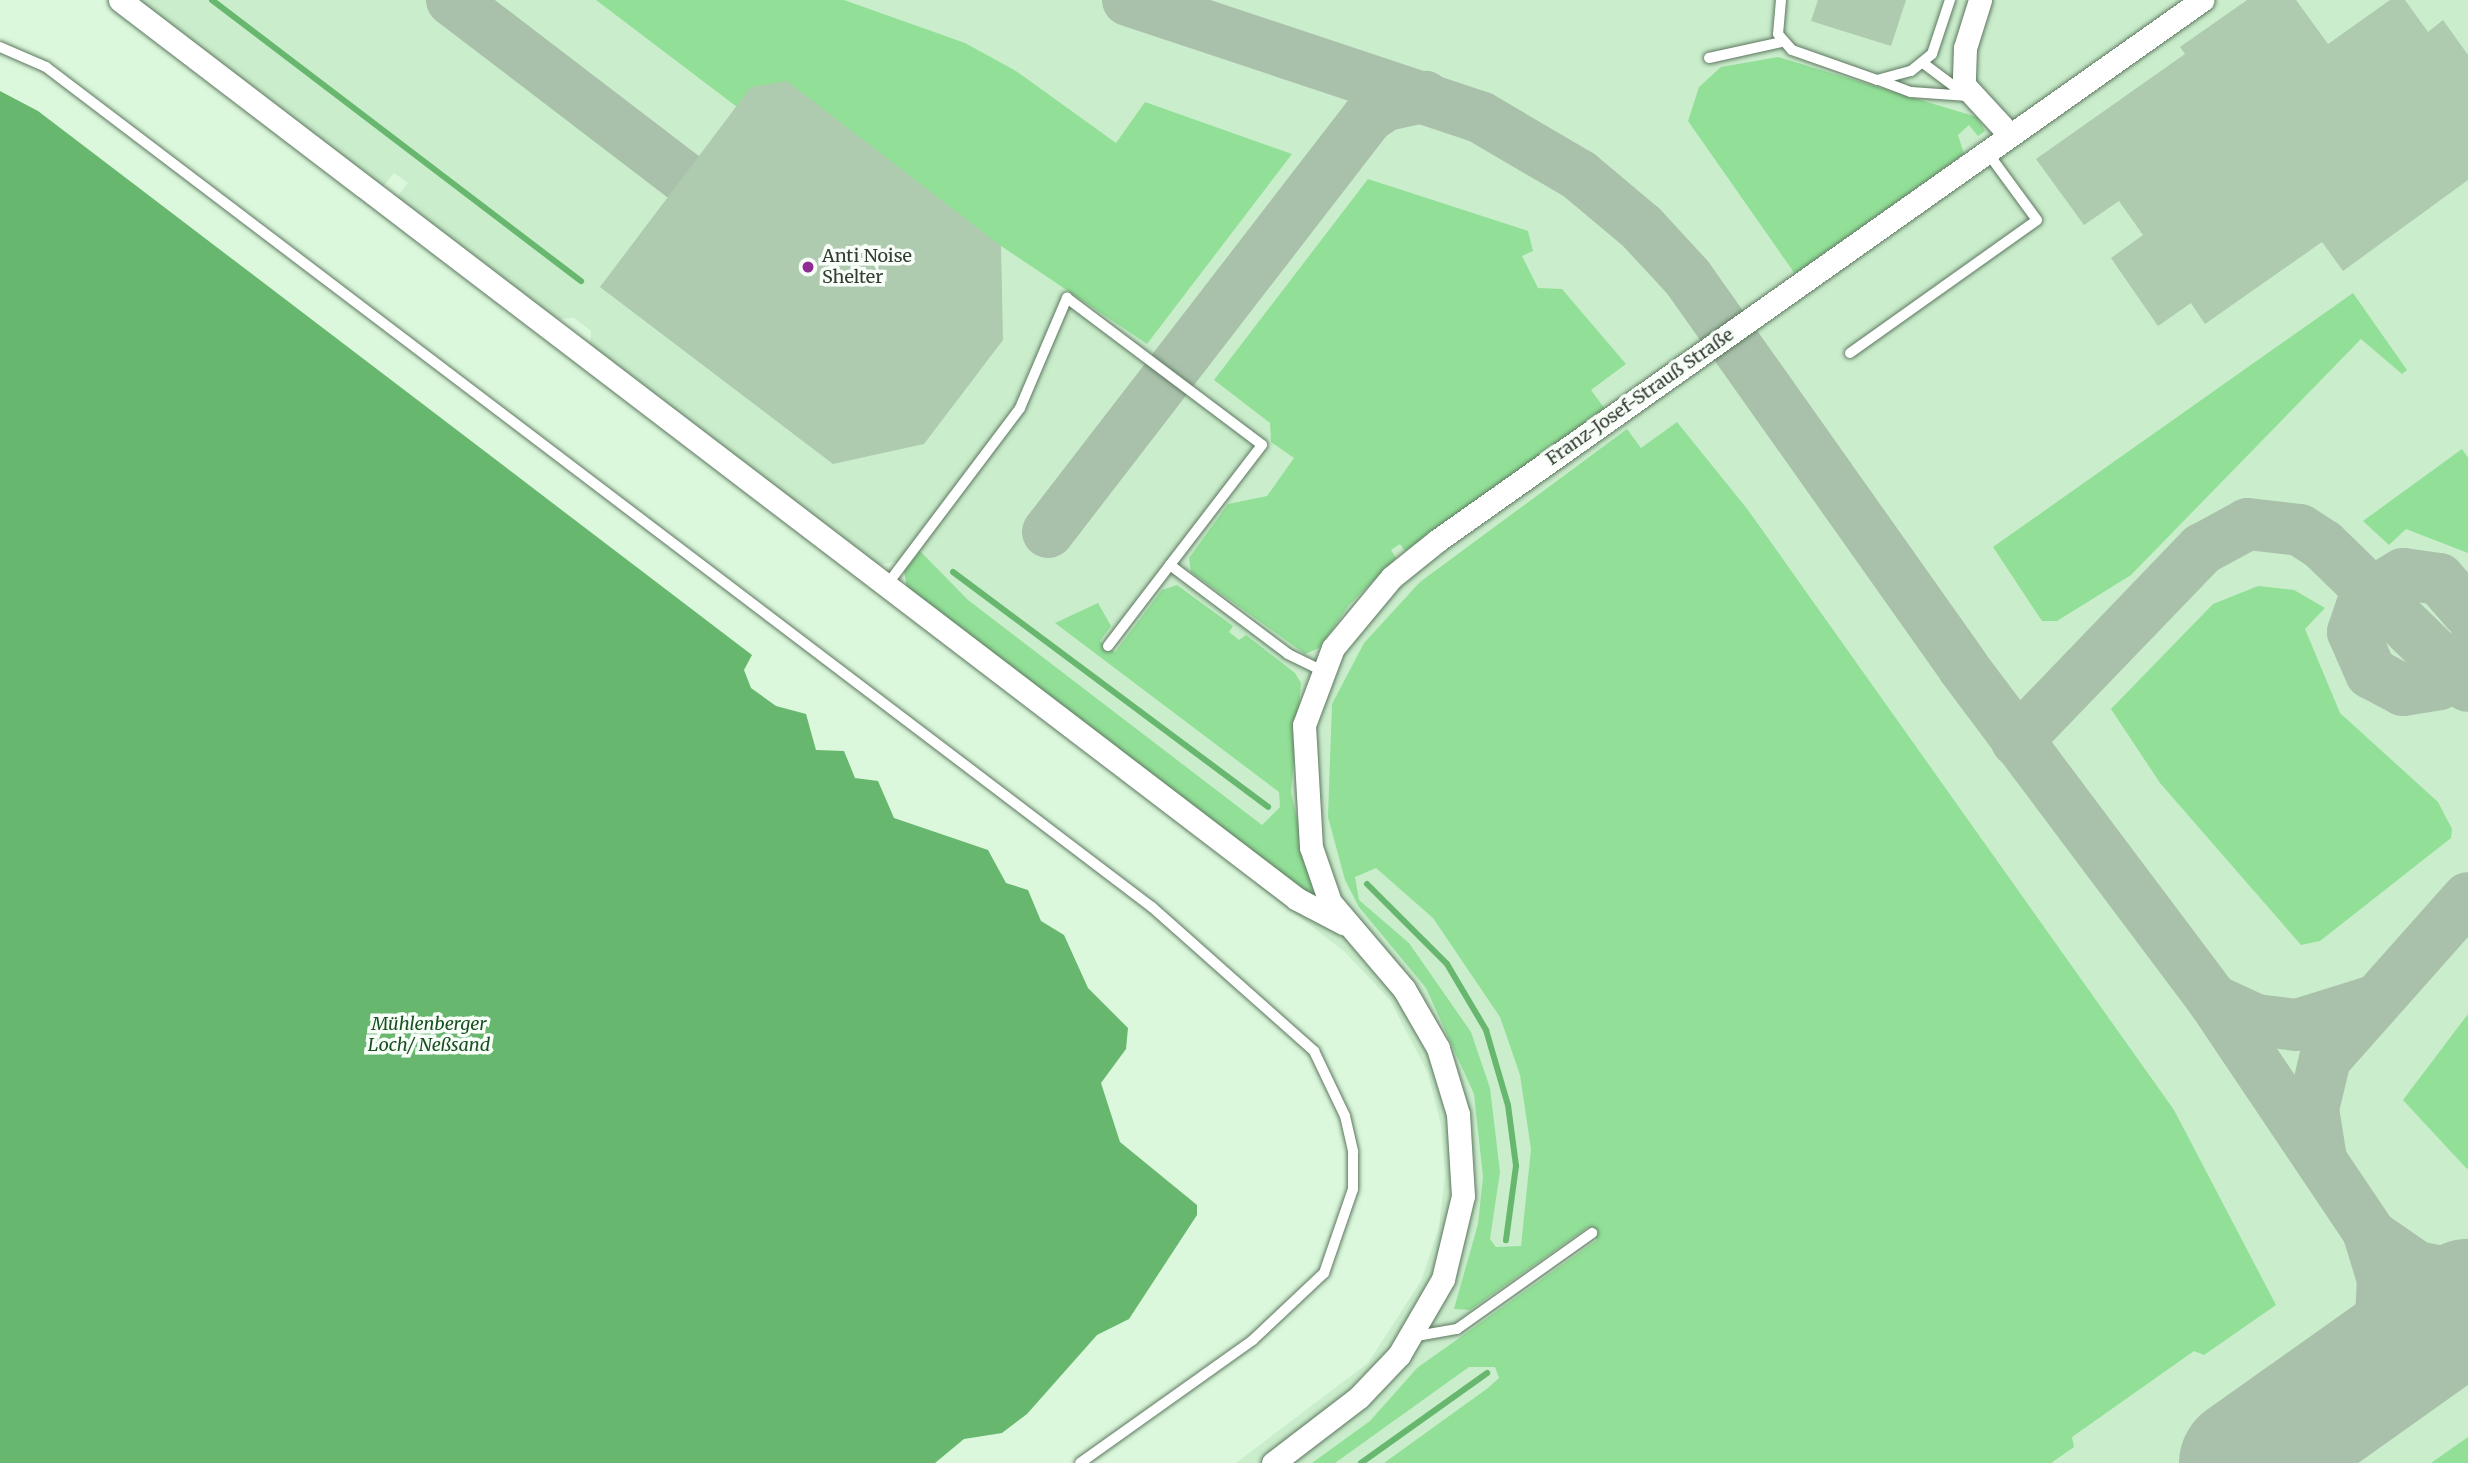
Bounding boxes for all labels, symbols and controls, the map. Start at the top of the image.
place label: Anti Noise Shelter [822,246,912,288]
marker: Anti Noise Shelter [800,259,816,275]
street label: Franz-Josef-Strauß Straße [1542,324,1738,470]
park label: Mühlenberger Loch/ Neßsand [368,1014,490,1056]

